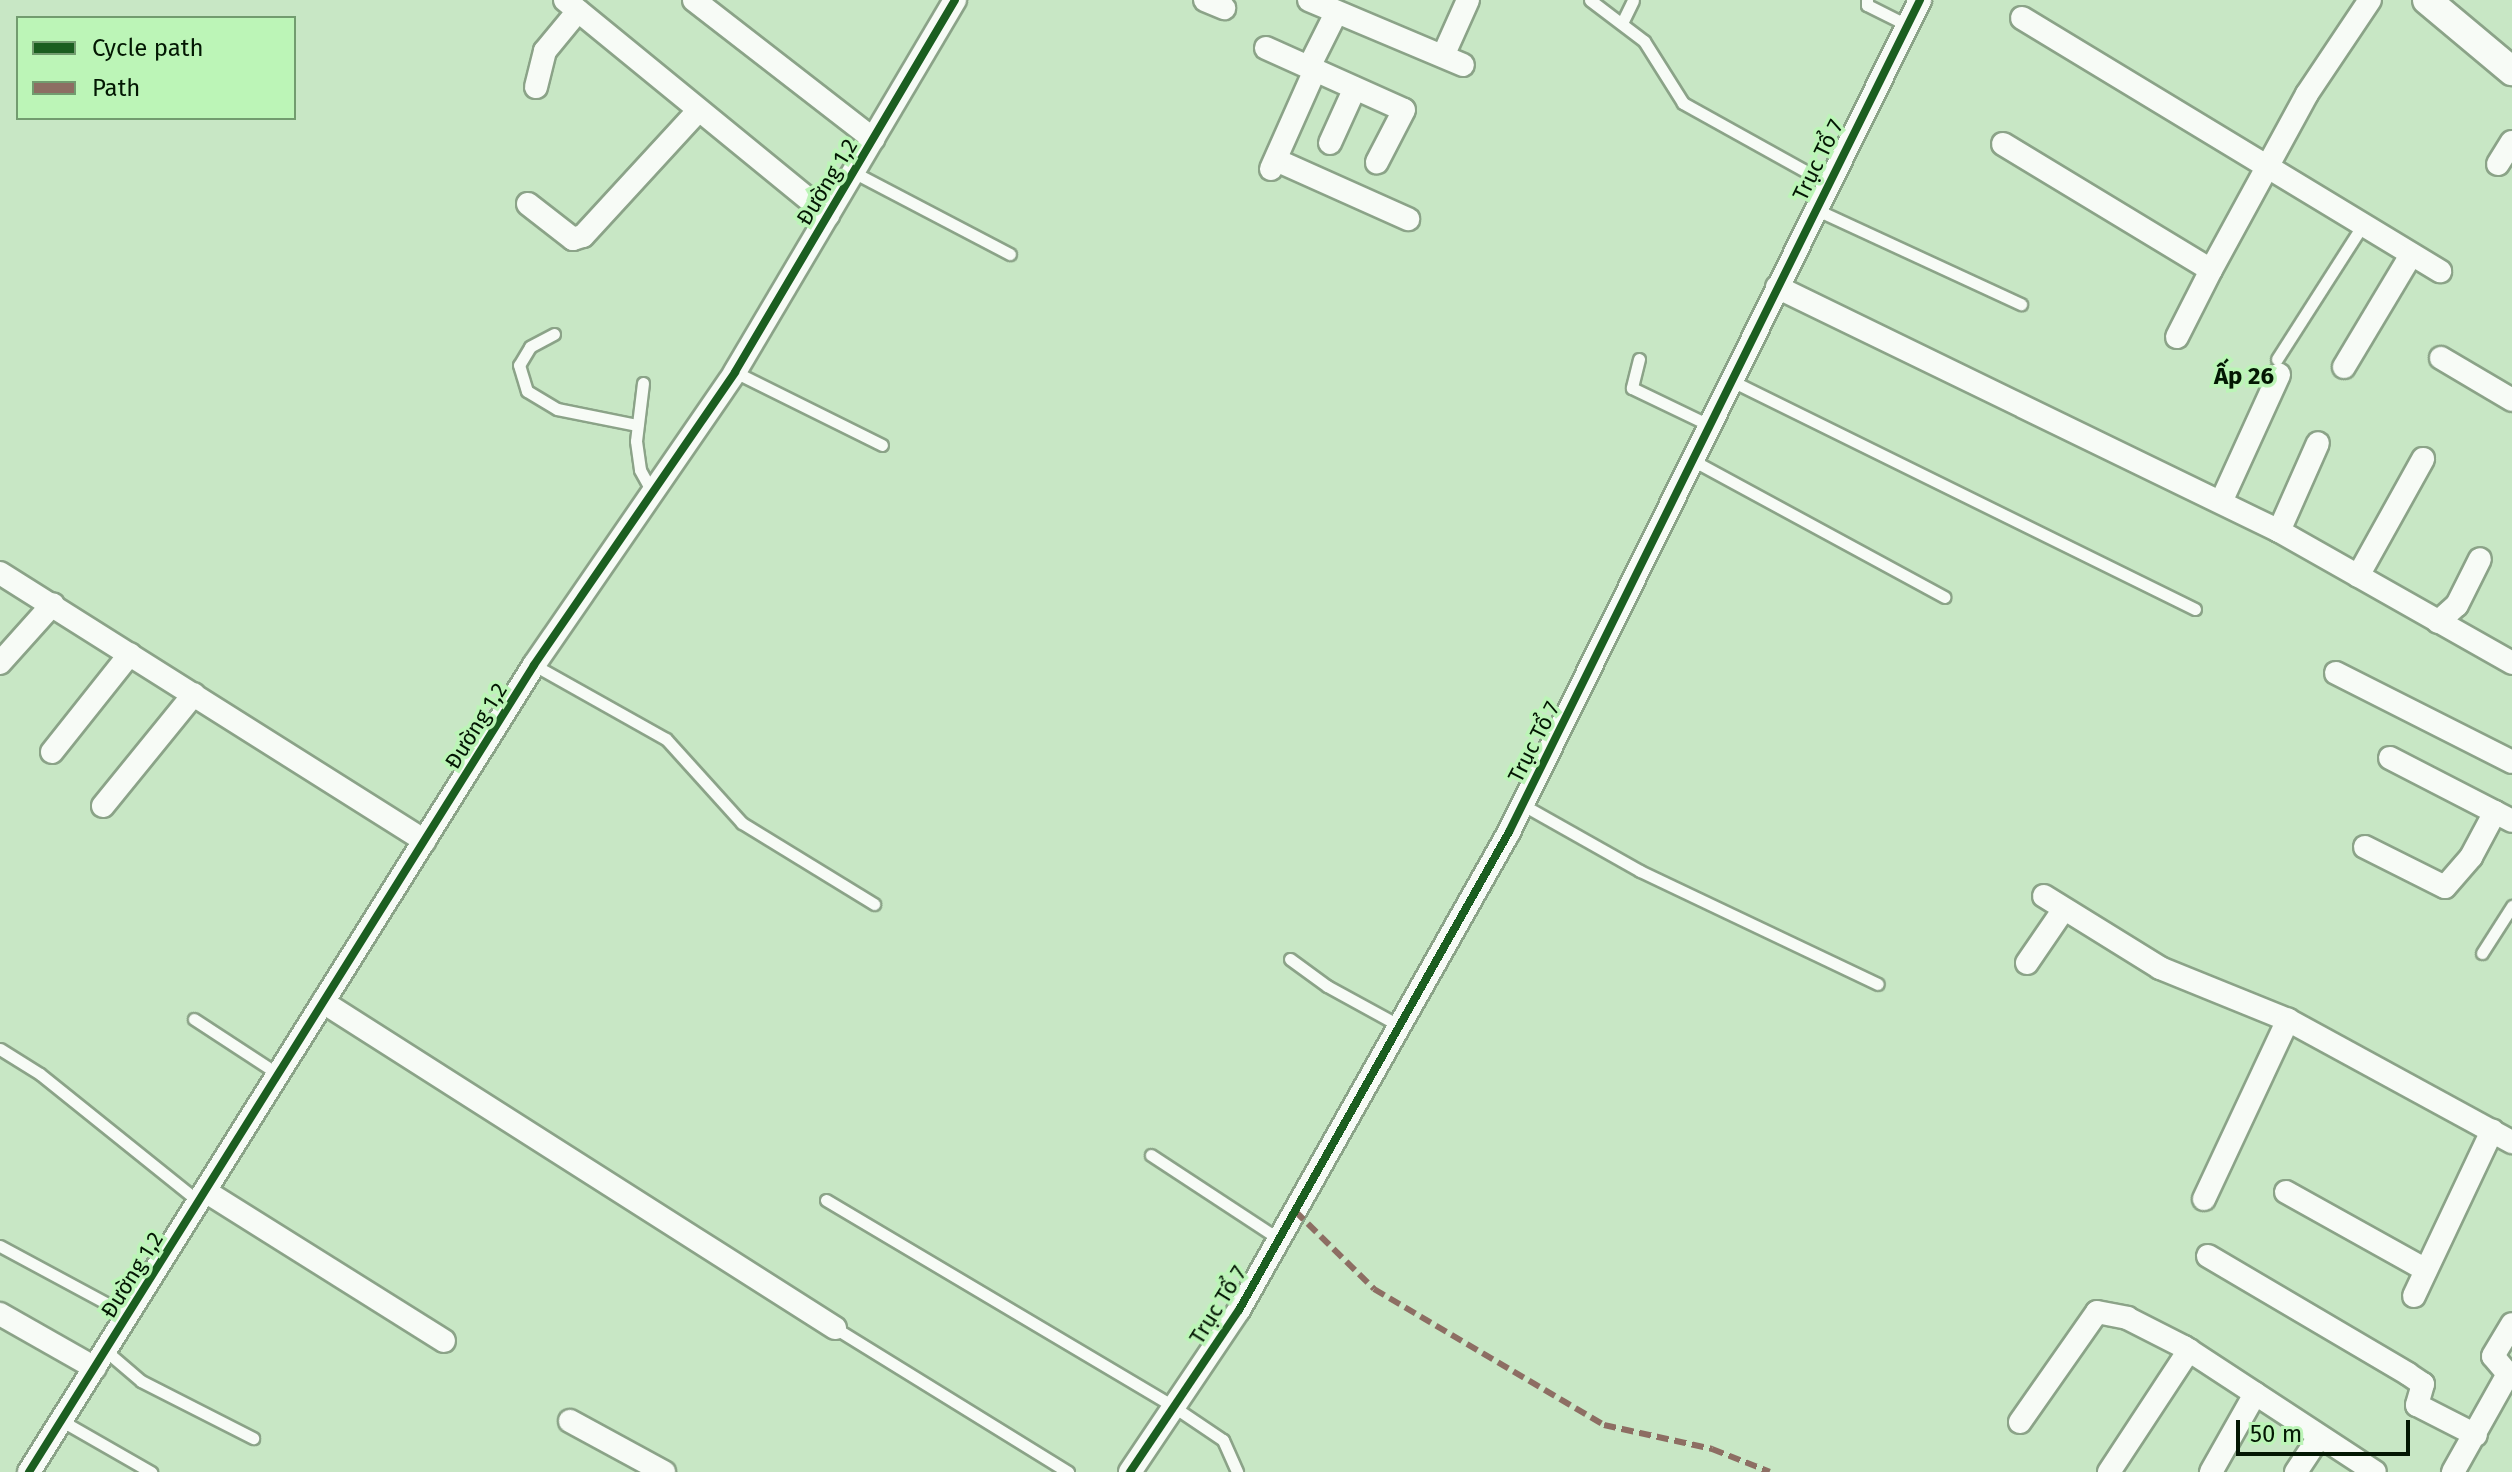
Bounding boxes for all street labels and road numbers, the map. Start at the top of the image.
street label: Trục Tổ 7 [1787,115,1849,205]
street label: Đường 1,2 [791,134,863,230]
street label: Đường 1,2 [439,678,513,774]
street label: Trục Tổ 7 [1502,697,1566,787]
street label: Đường 1,2 [95,1227,169,1323]
street label: Trục Tổ 7 [1184,1261,1252,1349]

